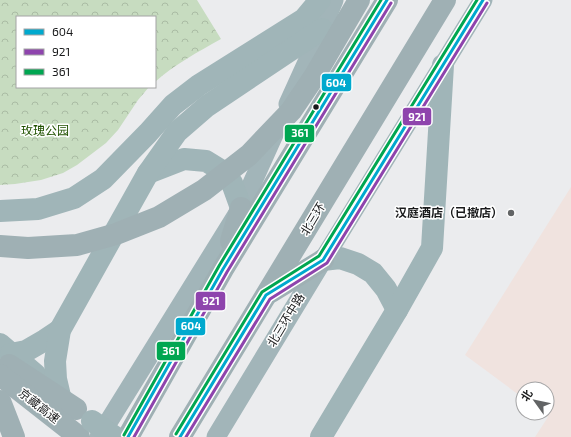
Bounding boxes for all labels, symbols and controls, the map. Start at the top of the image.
legend [16,16,156,88]
text: 604 [52,24,73,38]
text: 921 [52,44,70,58]
text: 361 [52,64,70,78]
line badge: 604 [321,73,352,92]
text: 604 [326,76,346,89]
unlabelled marker [311,102,321,112]
line badge: 921 [402,107,432,126]
text: 921 [408,110,426,123]
park label: 玫瑰公园 [21,123,69,137]
line badge: 361 [284,124,315,143]
text: 361 [291,126,309,139]
street label: 北三环 [297,199,327,238]
place label: 汉庭酒店（已撤店） [395,205,503,219]
marker: 汉庭酒店（已撤店） [506,208,516,218]
street label: 北三环中路 [264,290,307,349]
line badge: 921 [195,291,226,311]
text: 921 [202,294,220,307]
line badge: 604 [175,317,206,336]
text: 604 [181,319,201,332]
line badge: 361 [156,341,186,361]
text: 361 [162,344,180,357]
north arrow [515,381,555,421]
street label: 京藏高速 [16,385,63,426]
text: 北 [518,387,535,403]

